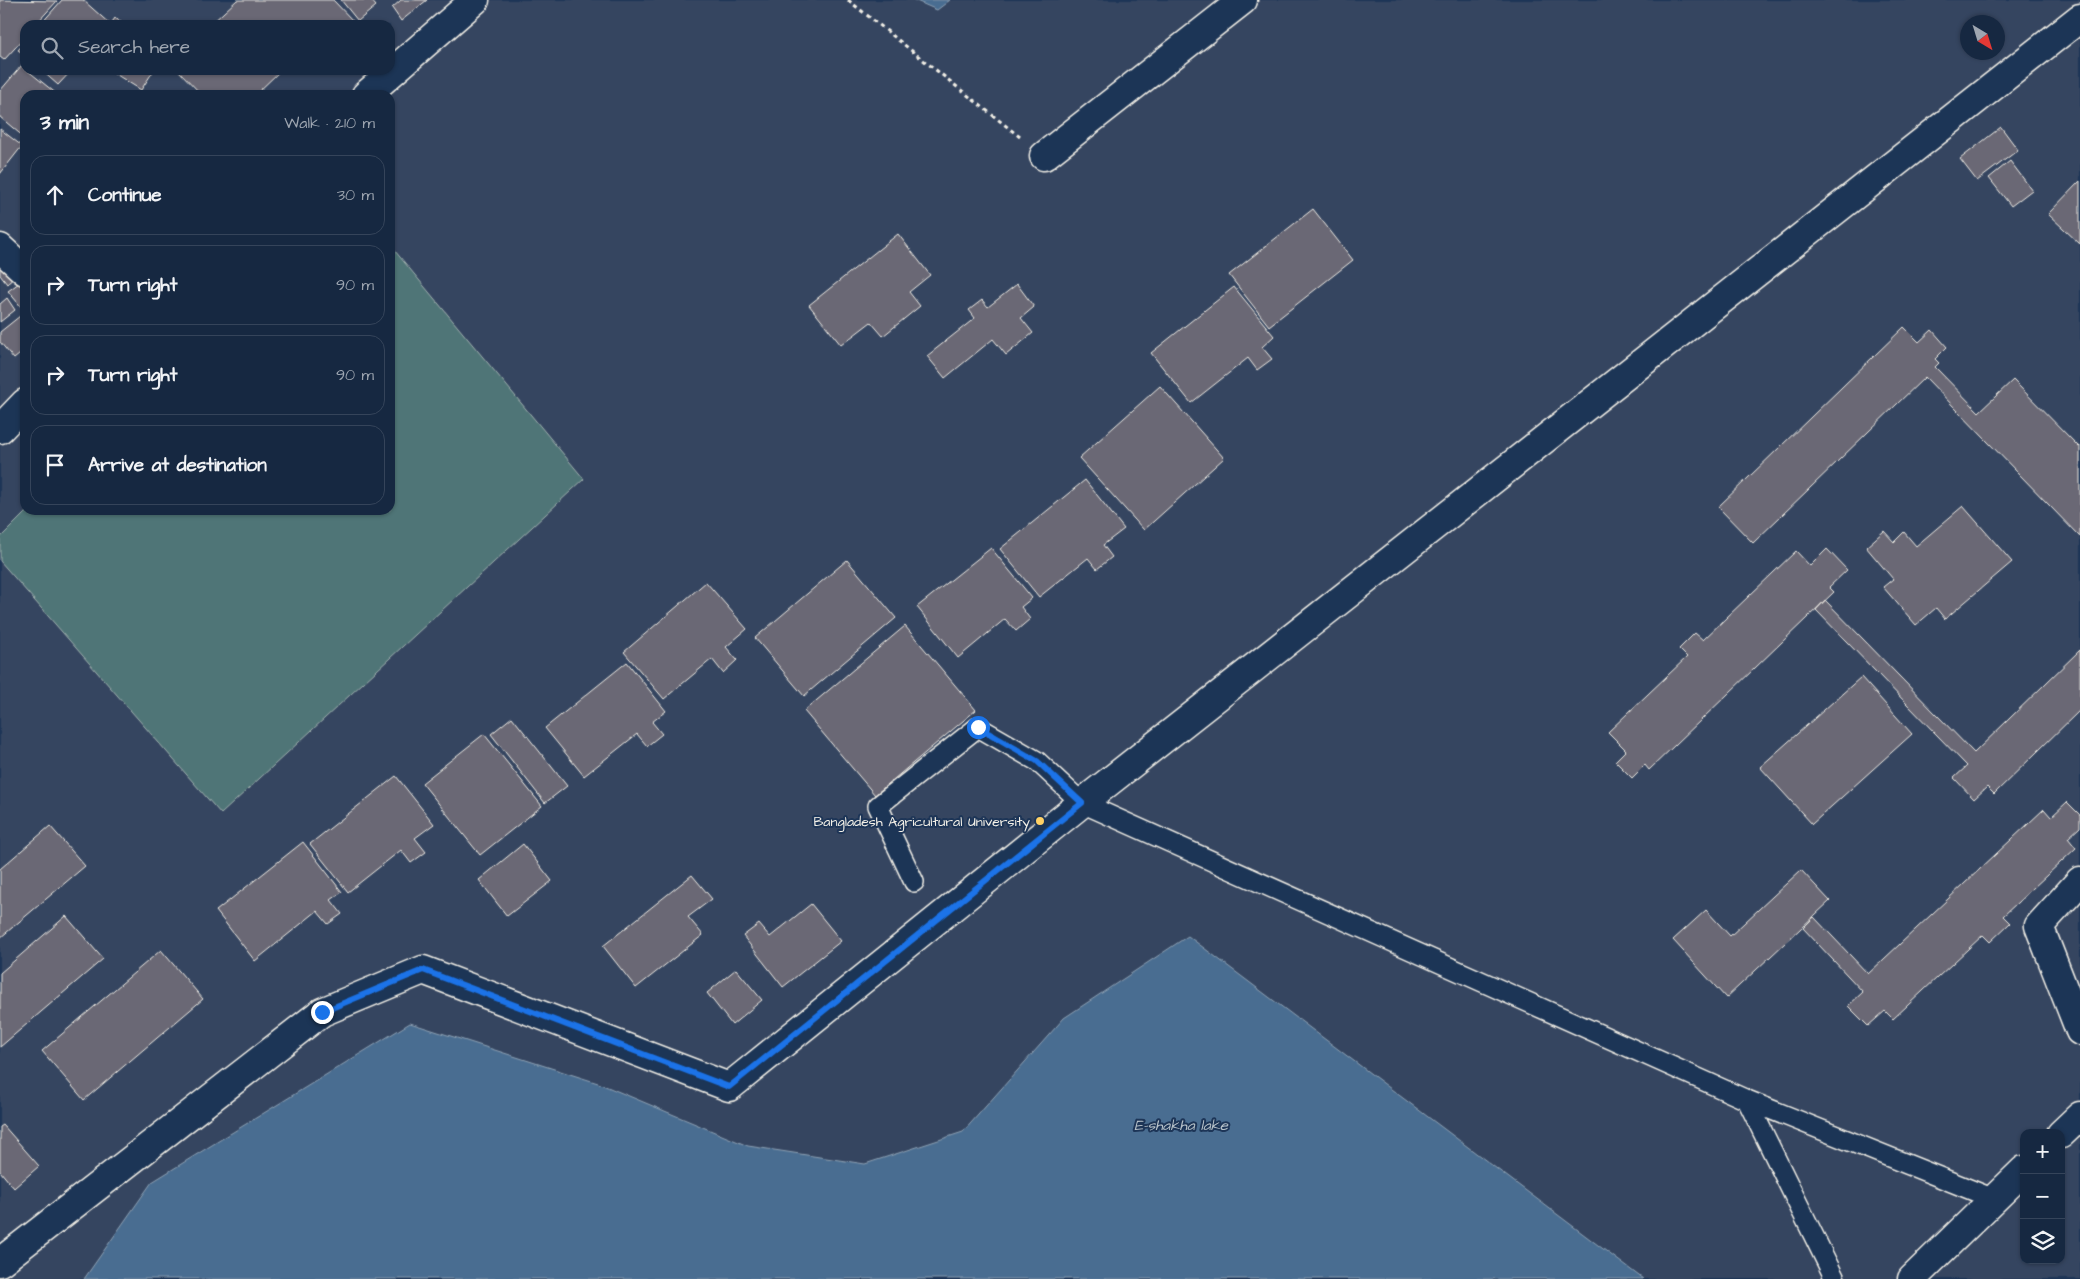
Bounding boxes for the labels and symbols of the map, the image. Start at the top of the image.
north arrow [1960,15,2005,60]
route start [967,716,990,739]
place label: Bangladesh Agricultural University [813,812,1030,832]
marker: Bangladesh Agricultural University [1034,815,1046,827]
route end [311,1001,334,1024]
water label: E-shakha lake [1134,1115,1229,1136]

